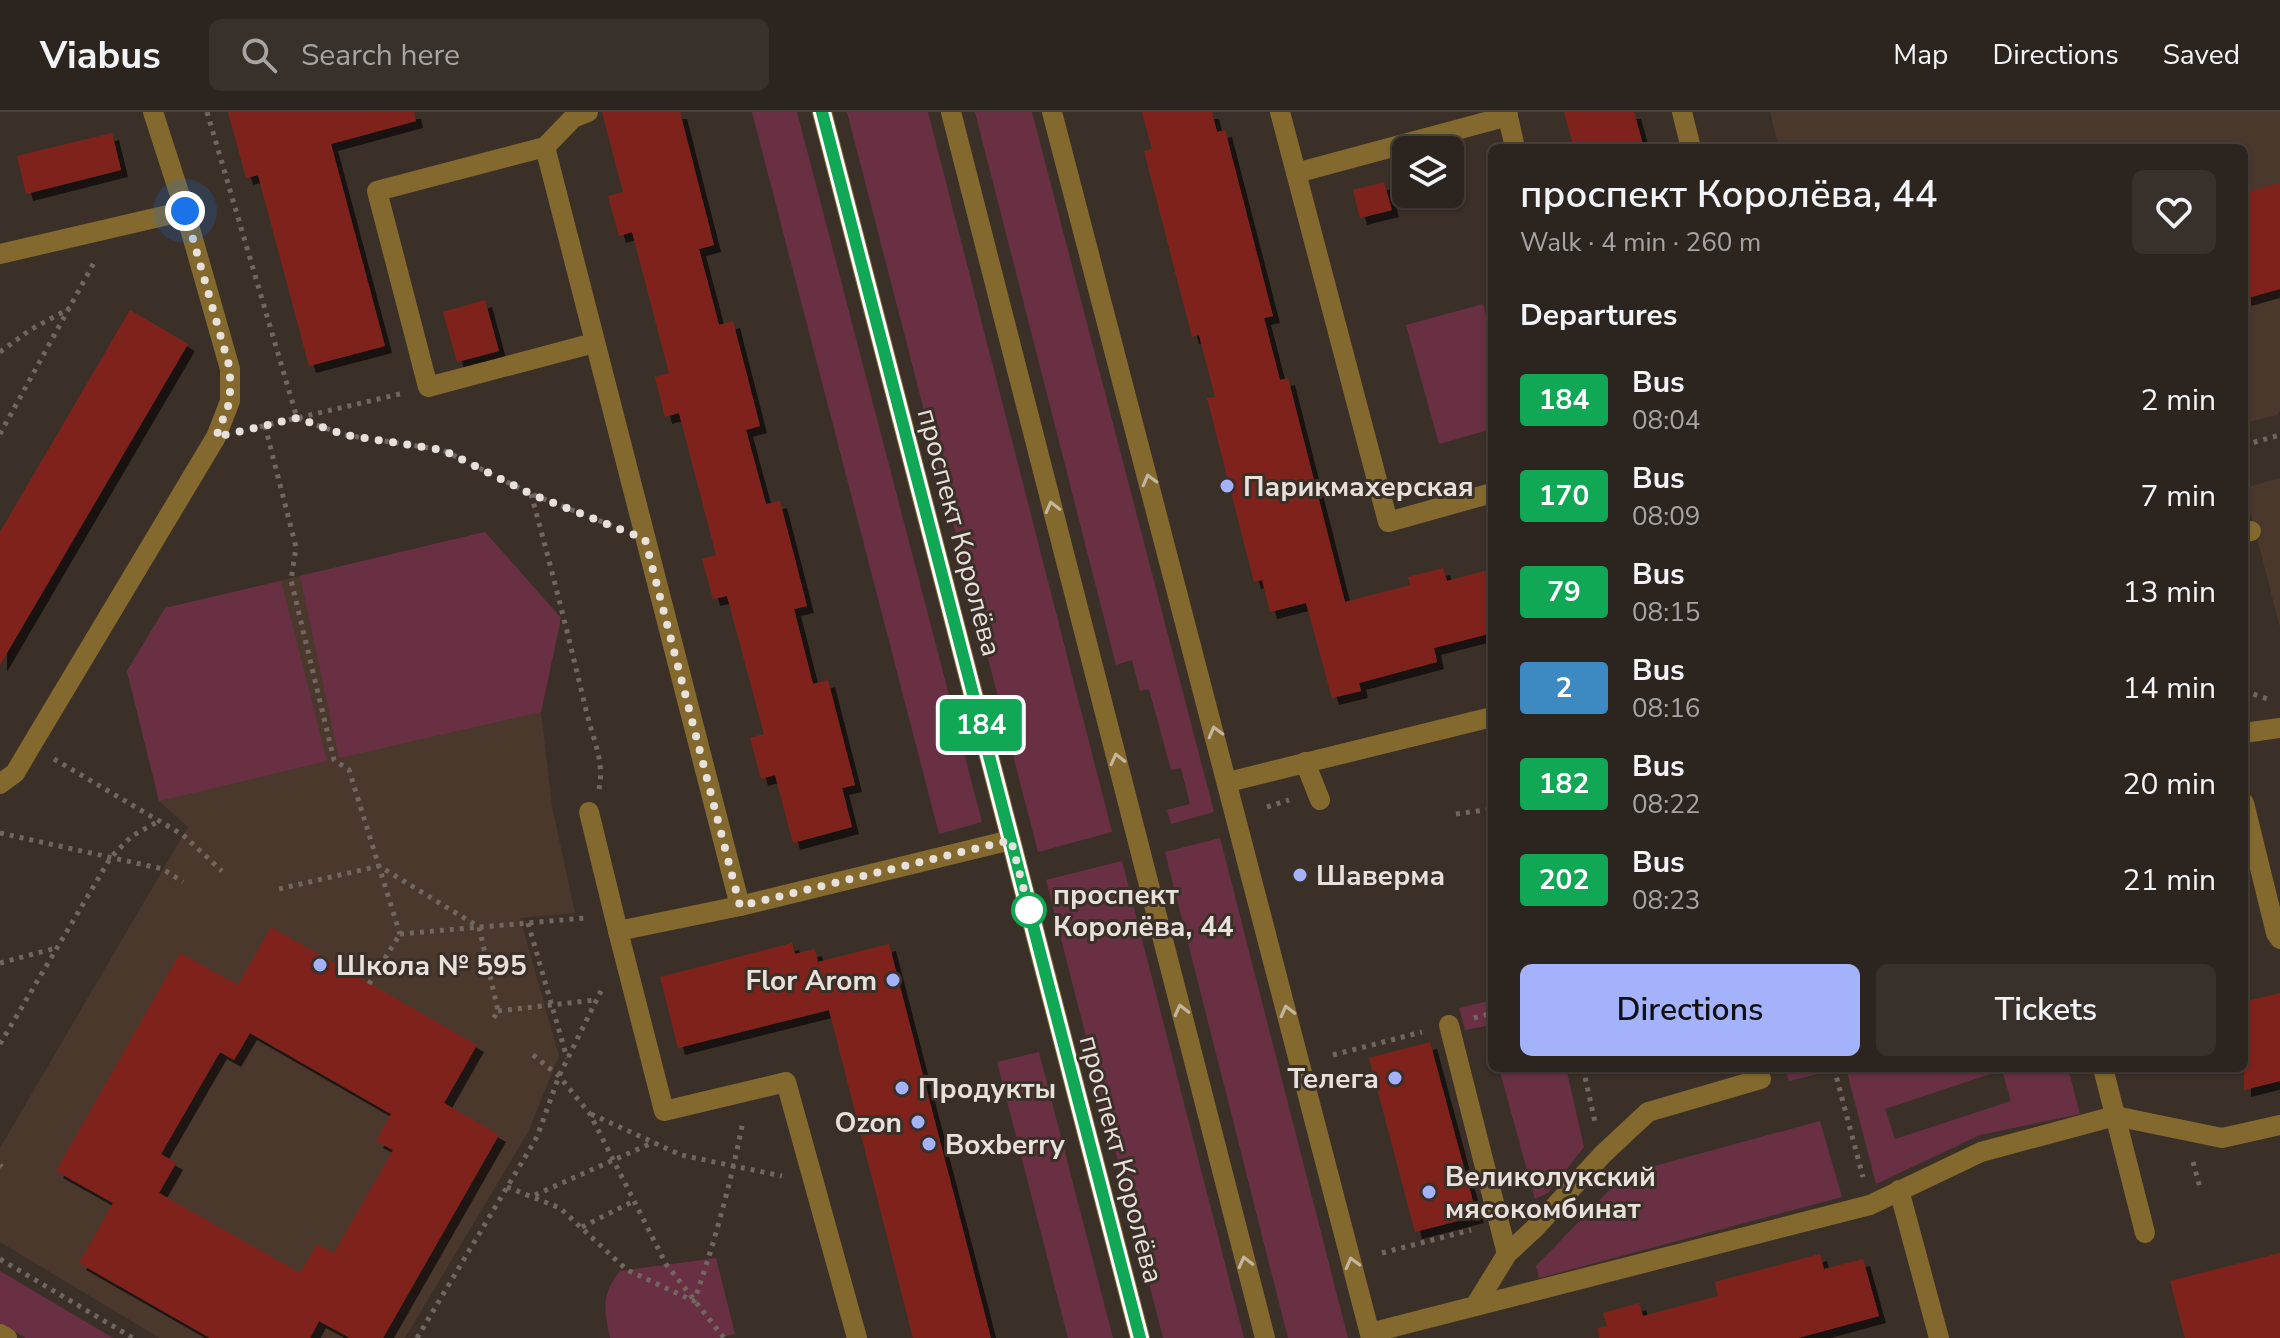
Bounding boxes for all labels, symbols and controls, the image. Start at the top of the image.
search box [209,19,769,91]
text: Viabus [40,30,161,81]
icon: search [237,33,281,77]
text: Search here [301,35,460,76]
text: Map [1893,36,1948,74]
text: Directions [1992,36,2119,74]
text: Saved [2163,36,2240,74]
map controls [1392,136,1464,208]
button: layers [1392,136,1464,208]
text: проспект Королёва, 44 [1520,169,1937,220]
button: heart [2132,170,2216,254]
your location [165,191,205,231]
text: Walk · 4 min · 260 m [1520,225,1761,260]
text: Departures [1520,295,1677,336]
text: Bus [1632,362,1685,403]
text: 2 min [2141,380,2216,421]
text: 184 [1539,381,1589,419]
text: 08:04 [1632,403,1700,438]
street label: проспект Королёва [908,404,1010,661]
text: Bus [1632,458,1685,499]
place label: Парикмахерская [1243,468,1474,506]
one-way arrow [1142,474,1159,488]
text: 7 min [2141,476,2216,517]
marker: Парикмахерская [1218,477,1236,495]
text: 170 [1539,477,1589,515]
text: 08:09 [1632,499,1700,534]
one-way arrow [1045,500,1062,514]
text: Bus [1632,554,1685,595]
text: 13 min [2123,572,2216,613]
text: 79 [1547,573,1581,611]
text: 08:15 [1632,595,1700,630]
text: Bus [1632,650,1685,691]
text: 14 min [2123,668,2216,709]
text: 2 [1556,669,1572,707]
text: 08:16 [1632,691,1700,726]
line badge: 184 [935,699,1027,751]
text: 184 [956,706,1006,744]
one-way arrow [1208,725,1225,739]
text: Bus [1632,746,1685,787]
one-way arrow [1109,752,1126,766]
text: 20 min [2123,764,2216,805]
text: 182 [1539,765,1589,803]
text: 08:22 [1632,787,1700,822]
text: Bus [1632,842,1685,883]
place label: Шаверма [1316,857,1445,895]
text: 21 min [2123,860,2216,901]
text: 202 [1539,861,1589,899]
marker: Шаверма [1291,866,1309,884]
place label: проспект Королёва, 44 [1053,876,1234,946]
text: 08:23 [1632,883,1700,918]
marker: проспект Королёва, 44 [1012,893,1046,927]
place label: Школа № 595 [336,947,527,985]
marker: Школа № 595 [311,956,329,974]
place label: Flor Arom [746,962,877,1000]
button: Directions [1520,964,1860,1056]
button: Tickets [1876,964,2216,1056]
marker: Flor Arom [884,971,902,989]
one-way arrow [1173,1004,1190,1018]
one-way arrow [1279,1004,1296,1018]
street label: проспект Королёва [1070,1031,1172,1288]
place label: Телега [1287,1060,1379,1098]
marker: Телега [1386,1069,1404,1087]
place label: Продукты [918,1070,1056,1108]
marker: Продукты [893,1079,911,1097]
place label: Ozon [835,1104,902,1142]
marker: Ozon [909,1113,927,1131]
place label: Boxberry [945,1126,1065,1164]
marker: Boxberry [920,1135,938,1153]
place label: Великолукский мясокомбинат [1445,1158,1656,1228]
marker: Великолукский мясокомбинат [1420,1183,1438,1201]
one-way arrow [1238,1256,1255,1270]
one-way arrow [1344,1256,1361,1270]

